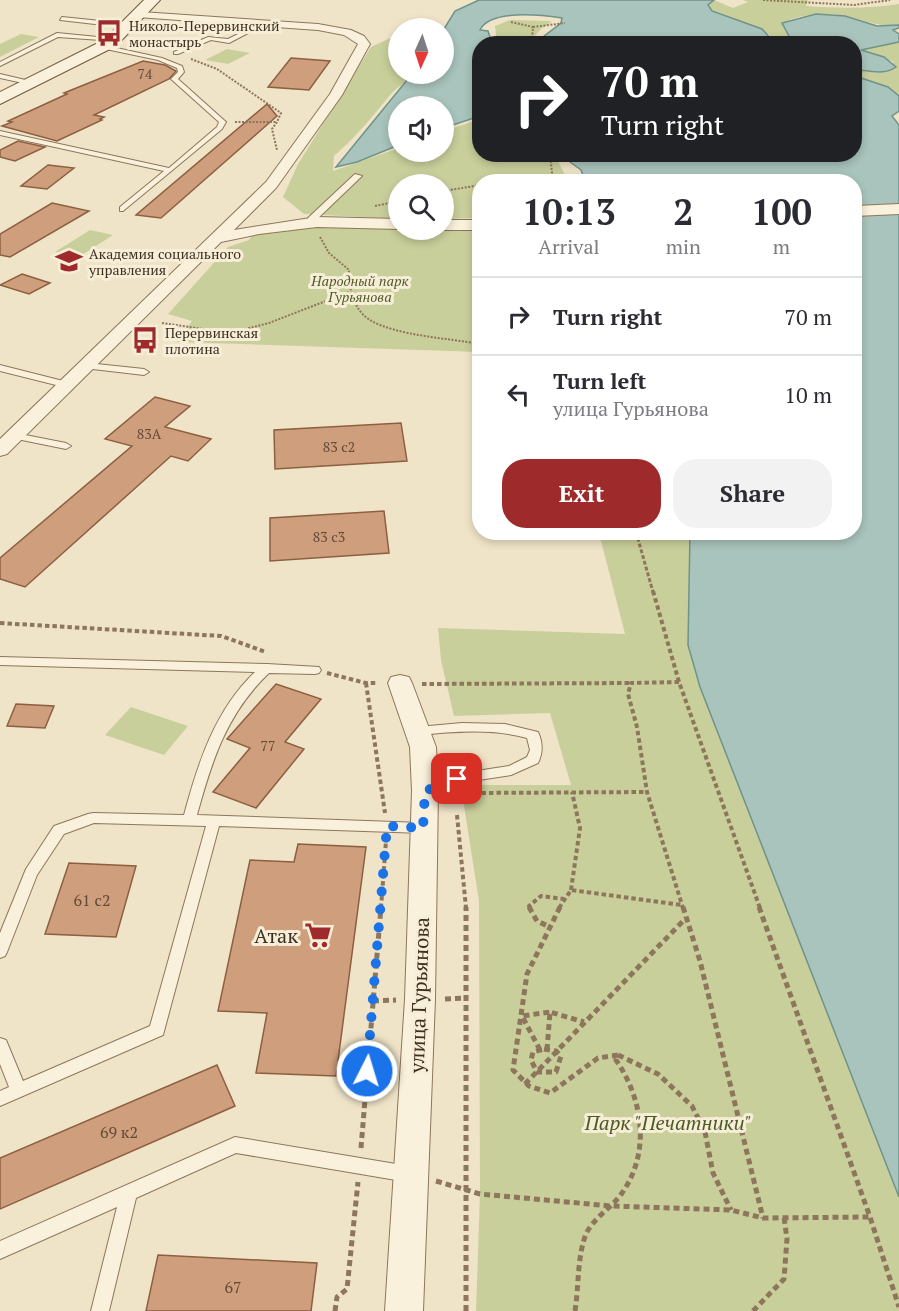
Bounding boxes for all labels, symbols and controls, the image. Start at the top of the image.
place label: Николо-Перервинский монастырь [129,16,280,51]
bus stop icon: Николо-Перервинский монастырь [94,18,124,48]
north arrow [388,18,454,84]
map controls [388,18,454,240]
text: 70 m [601,53,699,109]
icon: right [502,60,580,138]
house number: 74 [138,64,153,83]
button: sound [388,96,454,162]
text: Turn right [601,107,724,143]
button: search [388,174,454,240]
text: 10:13 [522,188,616,235]
text: 2 [673,188,694,235]
text: 100 [751,188,812,235]
text: Arrival [538,233,600,260]
text: min [666,233,701,260]
text: m [773,233,790,260]
place label: Академия социального управления [88,244,241,279]
school or university icon: Академия социального управления [54,246,84,276]
park label: Народный парк Гурьянова [310,271,409,306]
icon: right [502,300,535,333]
text: Turn right [553,302,662,331]
text: 70 m [784,302,832,331]
place label: Перервинская плотина [165,323,258,358]
bus stop icon: Перервинская плотина [130,325,160,355]
text: Turn left [553,366,646,395]
icon: left [502,378,535,411]
text: 10 m [784,380,832,409]
text: улица Гурьянова [553,395,709,422]
house number: 83А [137,424,162,443]
house number: 83 с2 [323,437,355,456]
button: Exit [502,459,661,528]
button: Share [673,459,832,528]
house number: 83 с3 [313,527,345,546]
house number: 77 [261,736,275,755]
pin [431,753,482,804]
icon: arrive [440,762,473,795]
house number: 61 с2 [74,889,110,911]
street label: улица Гурьянова [403,917,435,1074]
supermarket icon: Атак [303,920,333,950]
place label: Атак [254,922,298,949]
position arrow [335,1039,399,1103]
park label: Парк "Печатники" [584,1109,751,1136]
house number: 69 к2 [100,1121,138,1143]
house number: 67 [224,1276,242,1298]

